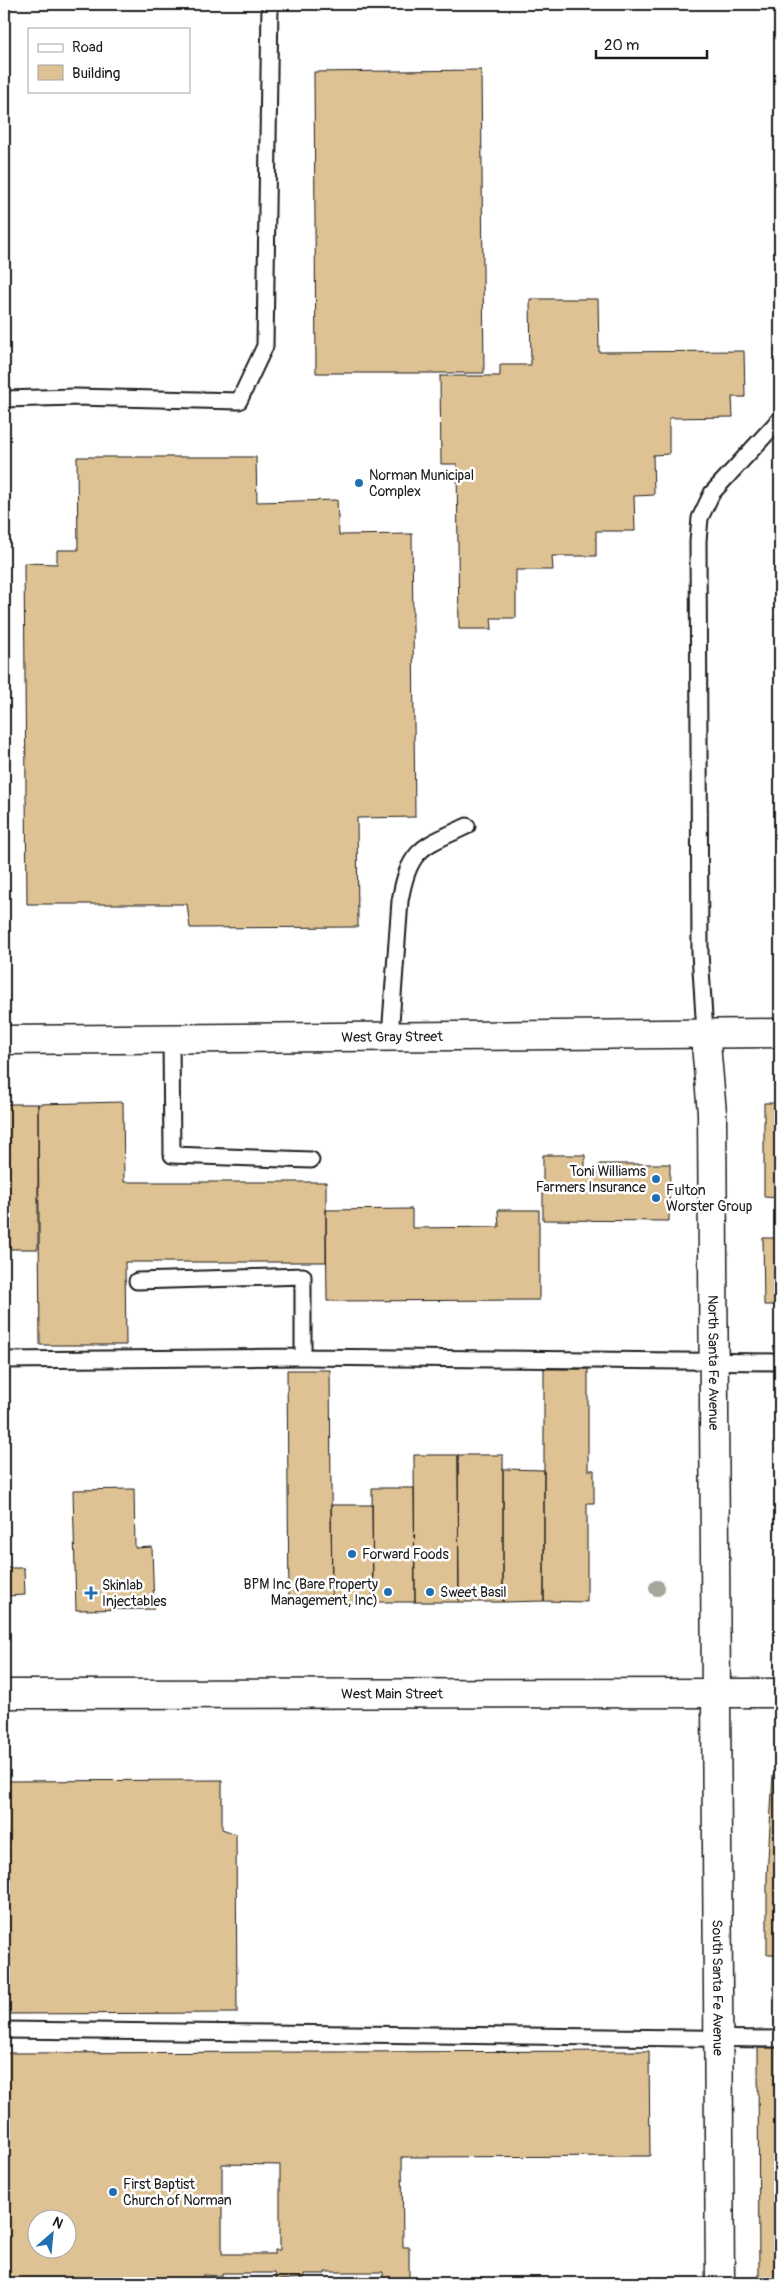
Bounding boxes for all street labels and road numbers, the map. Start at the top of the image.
street label: West Gray Street [341,1028,443,1045]
street label: North Santa Fe Avenue [705,1295,723,1431]
street label: West Main Street [341,1685,443,1702]
street label: South Santa Fe Avenue [709,1919,727,2056]

